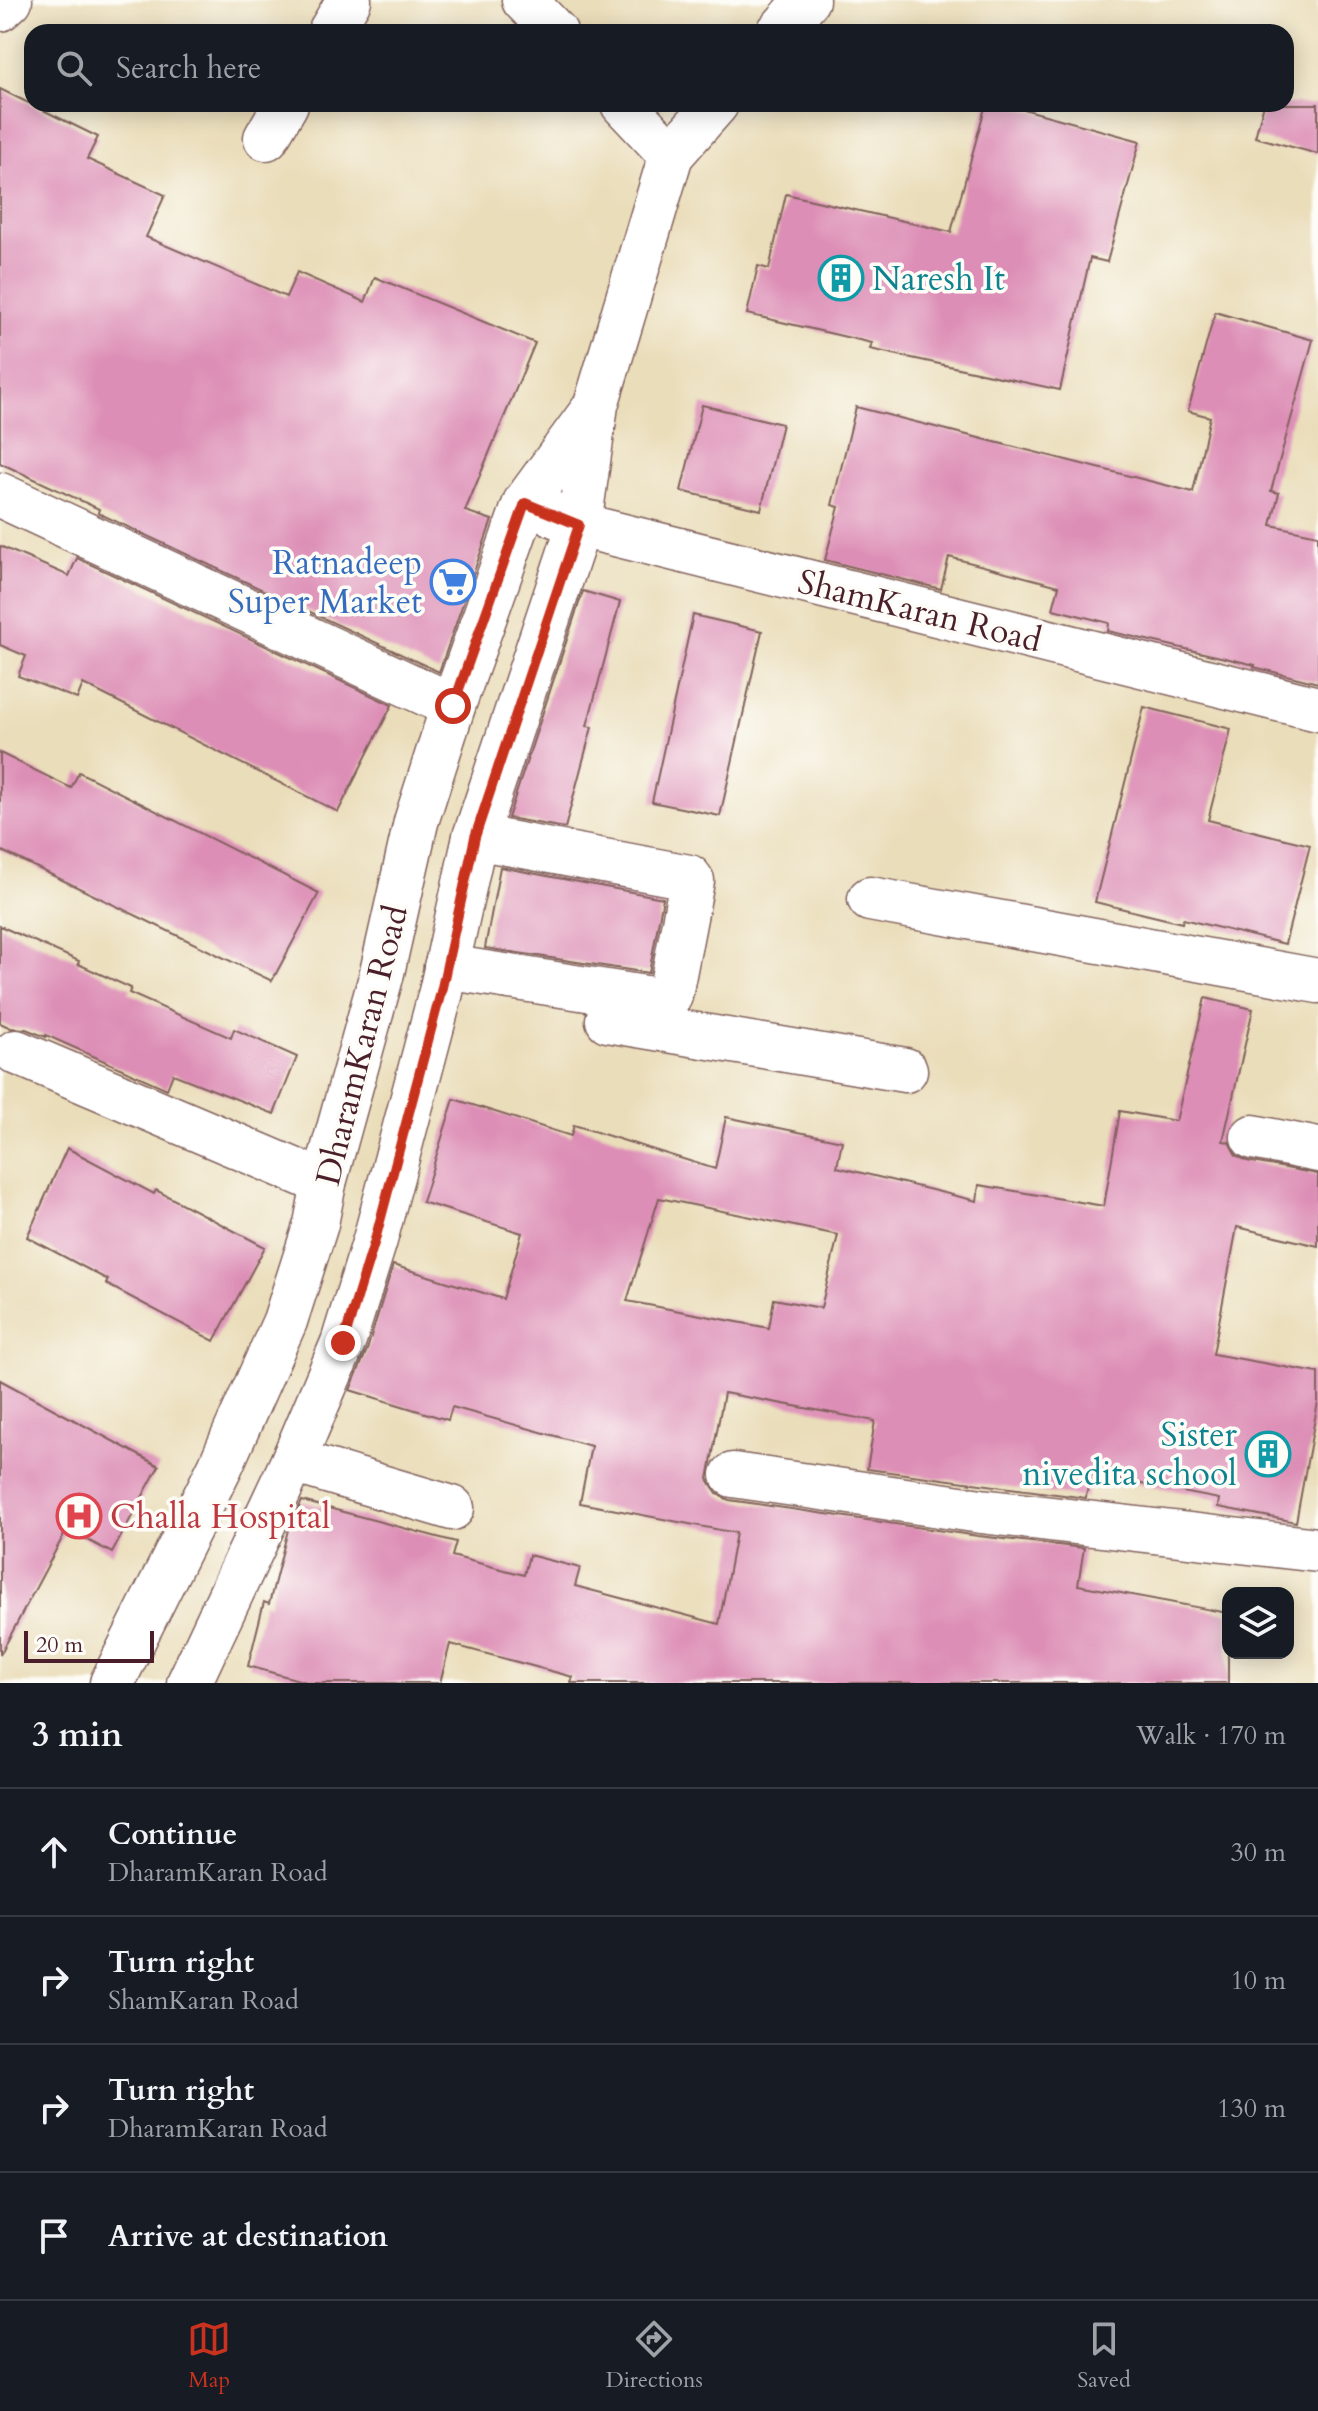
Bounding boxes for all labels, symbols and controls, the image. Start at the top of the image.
search box [24,24,1294,112]
icon: search [52,46,96,90]
text: Search here [116,48,261,89]
building icon: Naresh It [817,254,865,302]
place label: Naresh It [872,256,1005,302]
place label: Ratnadeep Super Market [228,540,422,625]
supermarket icon: Ratnadeep Super Market [429,558,477,606]
street label: ShamKaran Road [793,558,1046,663]
route start [435,688,471,724]
street label: DharamKaran Road [305,900,419,1190]
route end [325,1325,361,1361]
place label: Sister nivedita school [1022,1412,1238,1497]
building icon: Sister nivedita school [1244,1430,1292,1478]
hospital icon: Challa Hospital [55,1492,103,1540]
place label: Challa Hospital [110,1494,331,1540]
map controls [1222,1587,1294,1659]
button: layers [1222,1587,1294,1659]
scale bar [24,1627,154,1663]
text: 20 m [36,1630,83,1660]
text: 3 min [32,1712,123,1758]
text: Walk · 170 m [1136,1718,1286,1753]
text: Continue [108,1814,237,1855]
icon: ahead [32,1830,76,1874]
text: 30 m [1230,1835,1286,1870]
text: DharamKaran Road [108,1855,328,1890]
text: Turn right [108,1942,254,1983]
icon: right [32,1958,76,2002]
text: 10 m [1230,1963,1286,1998]
text: ShamKaran Road [108,1983,299,2018]
text: Turn right [108,2070,254,2111]
icon: right [32,2086,76,2130]
text: 130 m [1217,2091,1286,2126]
text: DharamKaran Road [108,2111,328,2146]
icon: arrive [32,2214,76,2258]
text: Arrive at destination [108,2216,388,2257]
tab: Map [187,2317,231,2395]
tab: Directions [606,2317,703,2395]
tab: Saved [1077,2317,1131,2395]

